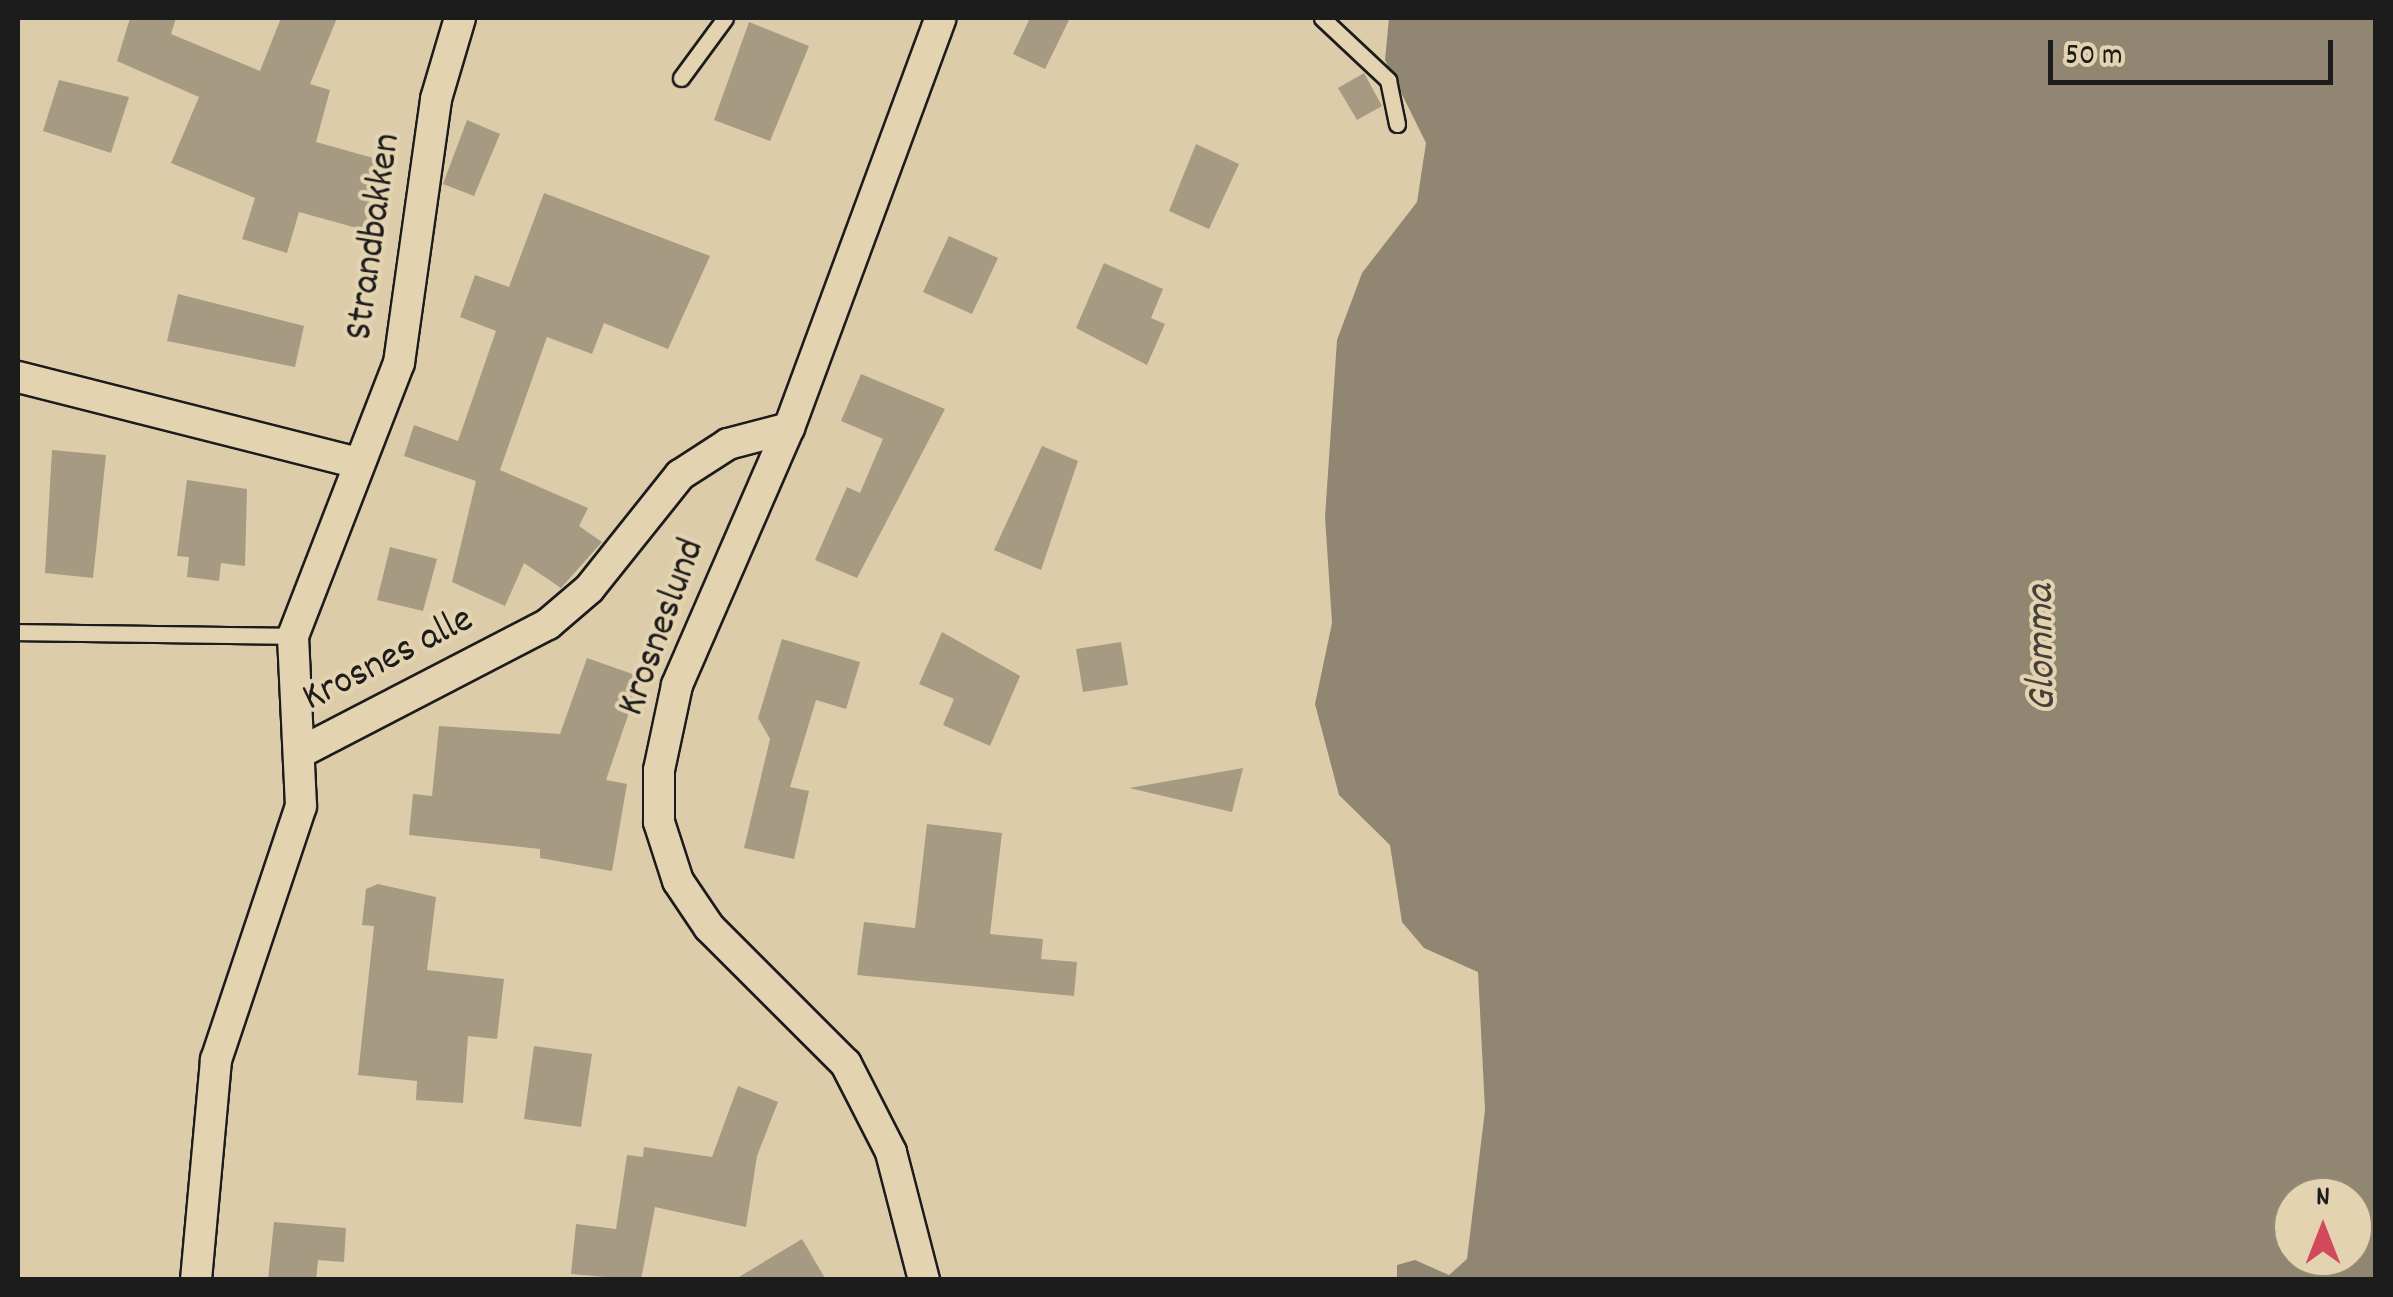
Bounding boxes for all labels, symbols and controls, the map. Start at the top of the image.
scale bar [2053,20,2338,82]
text: 50 m [2065,36,2123,79]
street label: Strandbakken [338,131,414,343]
street label: Krosneslund [610,533,718,723]
water label: Glomma [2018,584,2070,712]
street label: Krosnes alle [295,598,483,724]
north arrow [2273,1177,2373,1277]
text: N [2316,1179,2330,1219]

